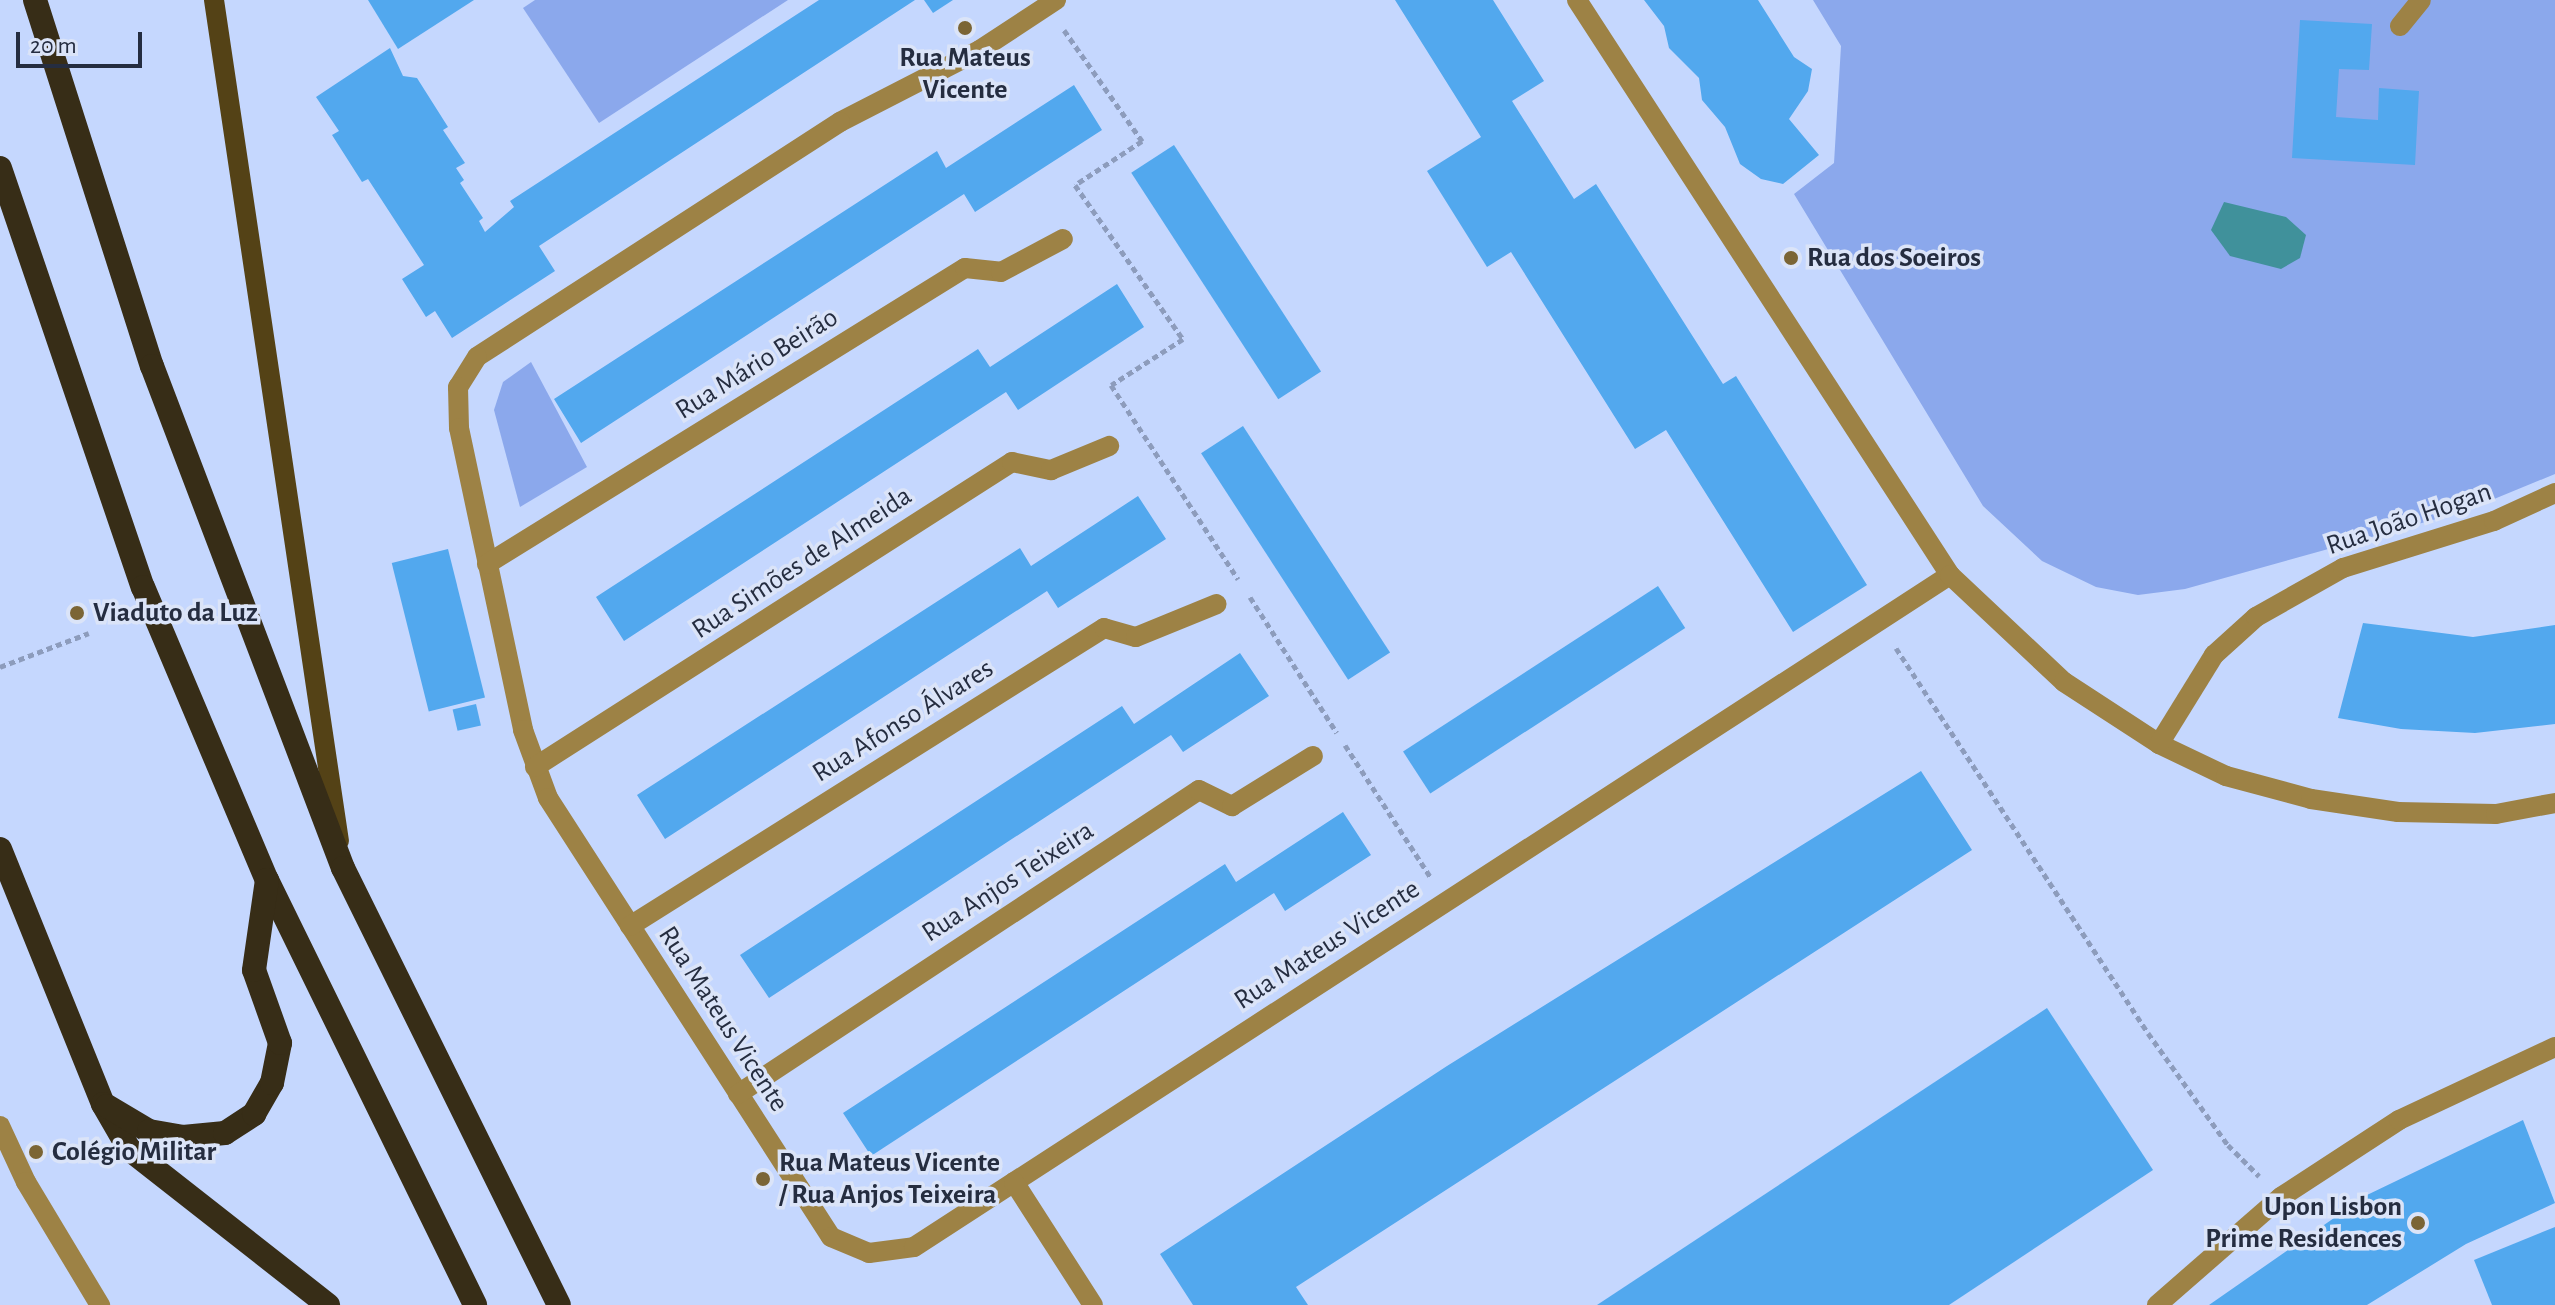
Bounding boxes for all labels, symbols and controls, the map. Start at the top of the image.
scale bar [20,16,146,66]
marker: Rua Mateus Vicente [956,19,974,37]
text: 20 m [30,34,77,58]
place label: Rua Mateus Vicente [899,41,1031,107]
place label: Rua dos Soeiros [1807,241,1981,275]
marker: Rua dos Soeiros [1782,249,1800,267]
street label: Rua Mário Beirão [670,301,844,427]
street label: Rua João Hogan [2322,475,2496,563]
street label: Rua Simões de Almeida [686,479,918,647]
place label: Viaduto da Luz [93,596,258,630]
marker: Viaduto da Luz [68,604,86,622]
street label: Rua Afonso Álvares [806,652,1000,790]
street label: Rua Anjos Teixeira [916,814,1100,950]
street label: Rua Mateus Vicente [1228,873,1426,1017]
street label: Rua Mateus Vicente [651,920,795,1118]
place label: Colégio Militar [52,1135,216,1169]
marker: Colégio Militar [27,1143,45,1161]
place label: Rua Mateus Vicente / Rua Anjos Teixeira [779,1146,1000,1212]
marker: Rua Mateus Vicente / Rua Anjos Teixeira [754,1170,772,1188]
place label: Upon Lisbon Prime Residences [2205,1190,2402,1256]
marker: Upon Lisbon Prime Residences [2409,1214,2427,1232]

